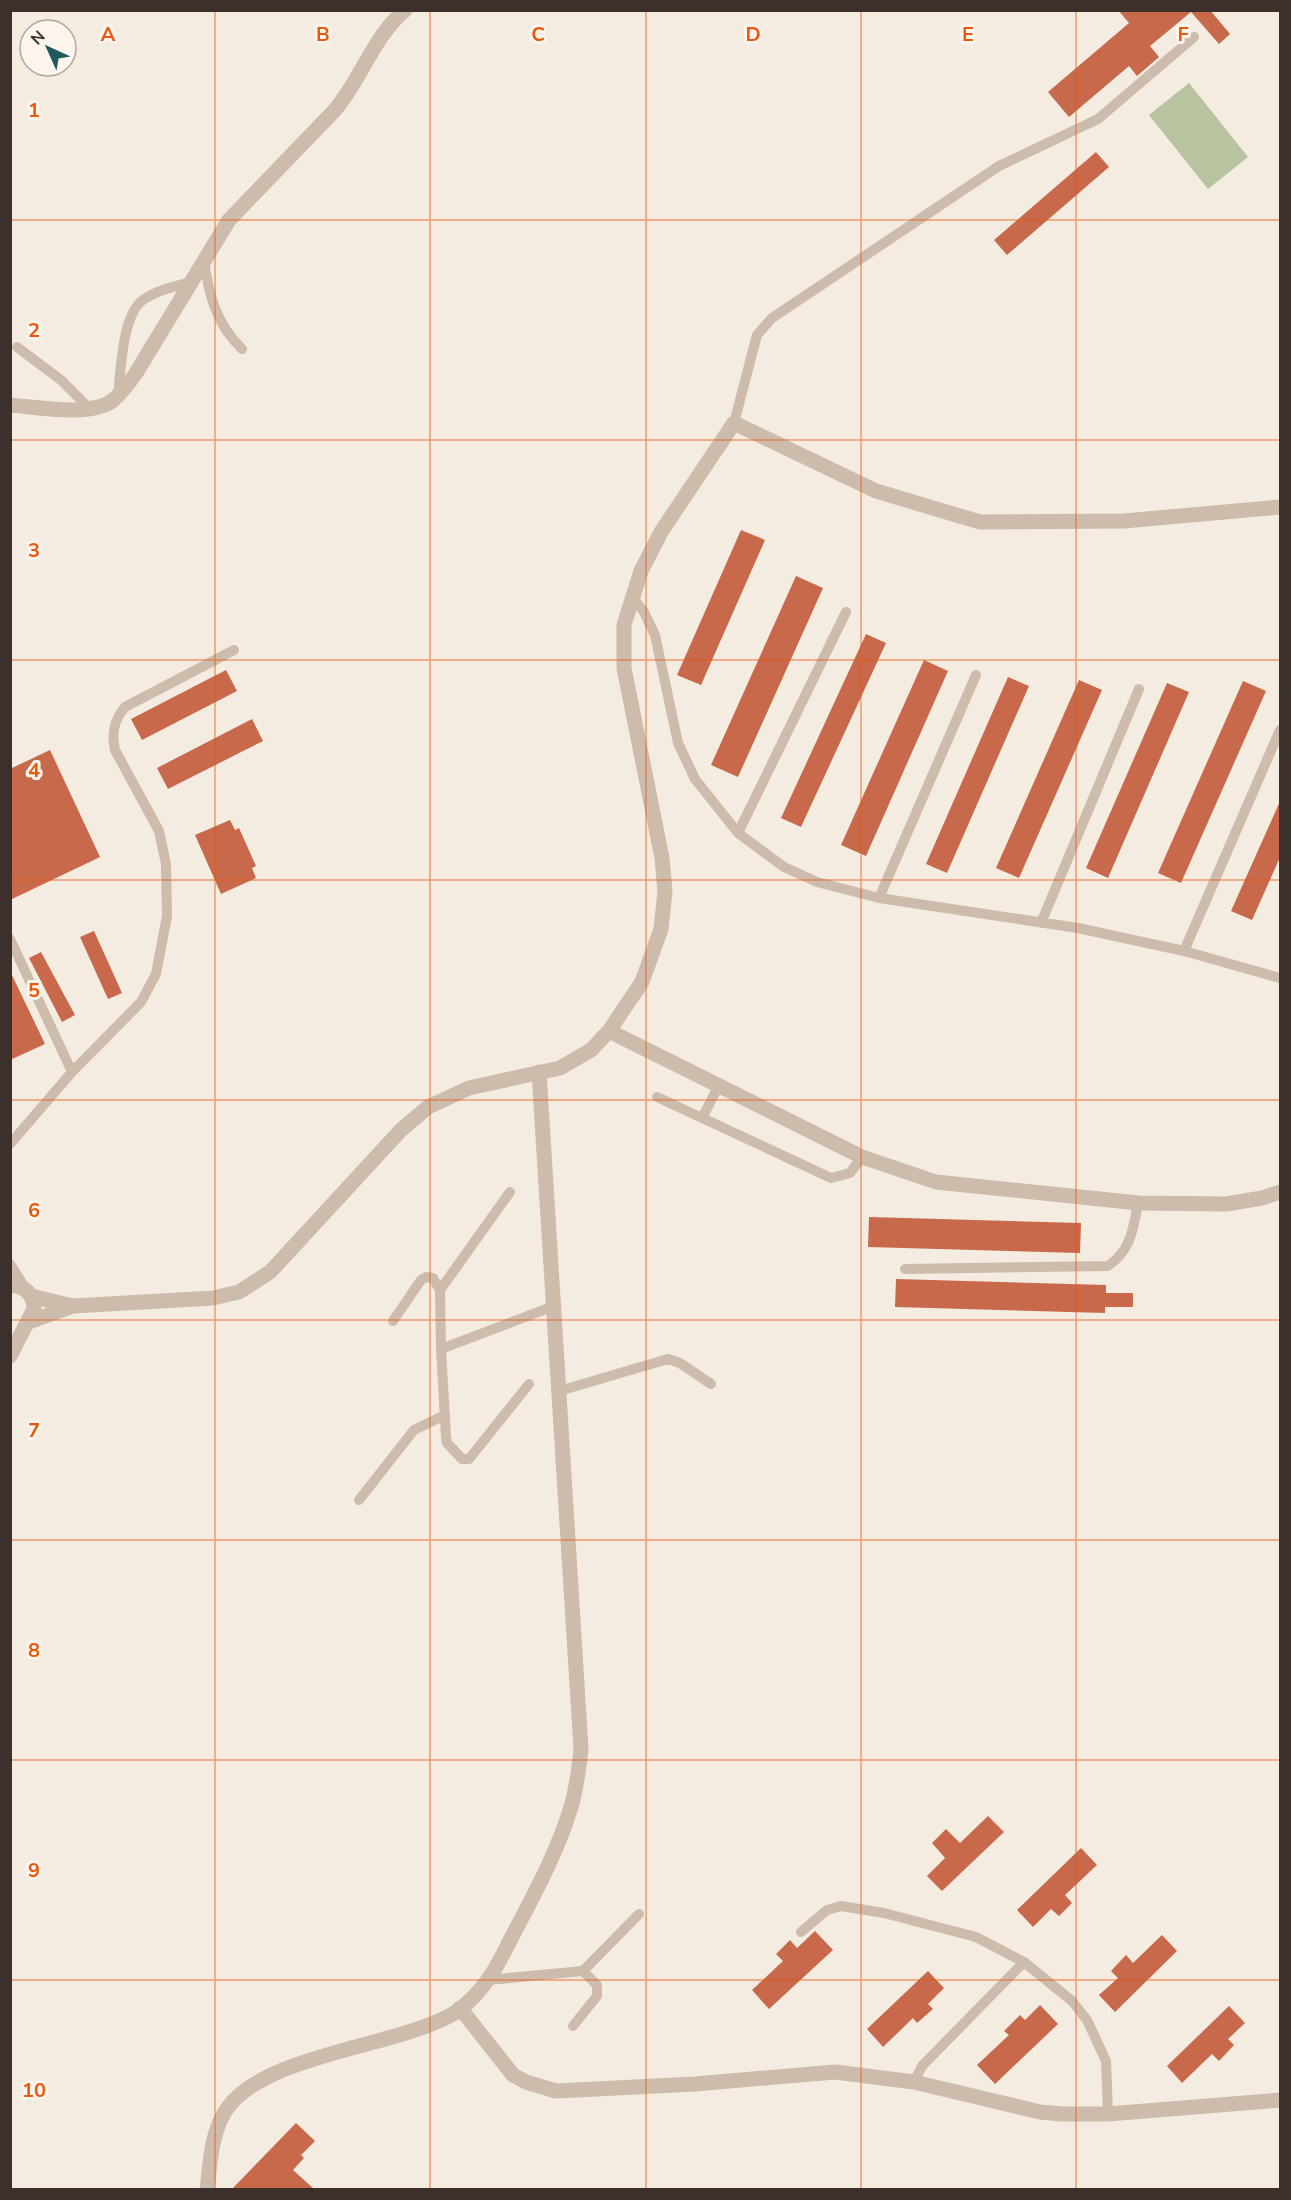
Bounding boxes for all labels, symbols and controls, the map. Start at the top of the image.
north arrow [18,18,78,78]
text: A [101,21,116,48]
text: B [316,21,330,48]
text: C [531,21,545,48]
text: D [745,21,761,48]
text: E [962,21,974,48]
text: F [1177,21,1189,48]
text: N [26,26,50,50]
text: 1 [28,97,40,124]
text: 2 [28,317,40,344]
text: 3 [28,537,40,564]
text: 4 [28,757,40,784]
text: 5 [28,977,40,1004]
text: 6 [28,1197,40,1224]
text: 7 [28,1417,40,1444]
text: 8 [28,1637,40,1664]
text: 9 [28,1857,40,1884]
text: 10 [22,2077,46,2104]

